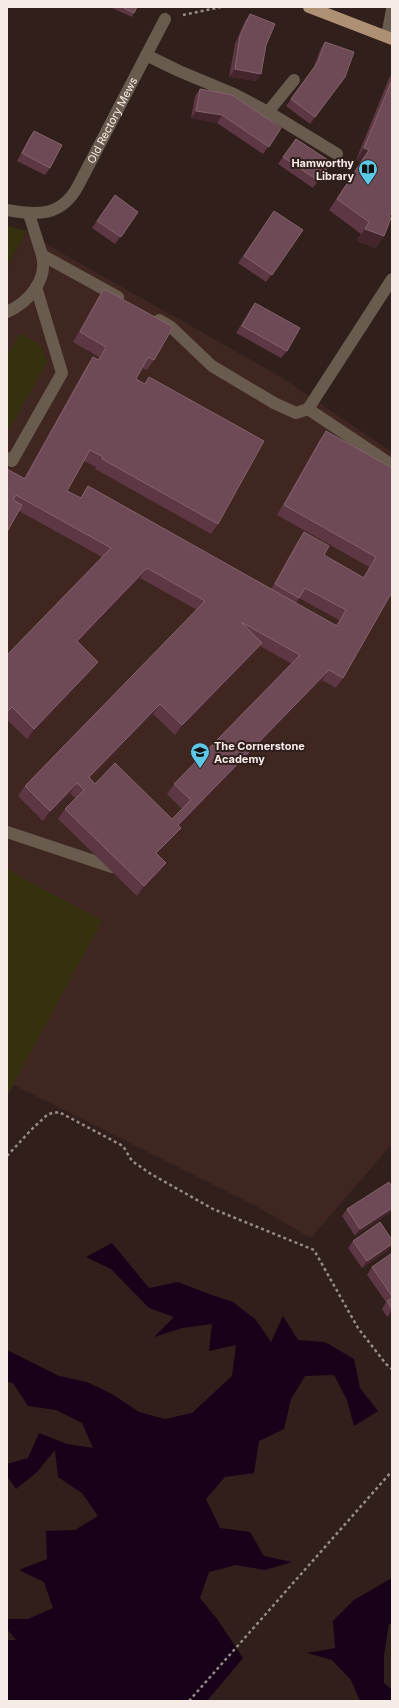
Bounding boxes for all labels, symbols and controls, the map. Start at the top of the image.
street label: Old Rectory Mews [84,75,141,166]
place label: Hamworthy Library [291,156,354,183]
library icon: Hamworthy Library [357,158,379,186]
place label: The Cornerstone Academy [214,739,305,766]
school or university icon: The Cornerstone Academy [189,741,211,769]

